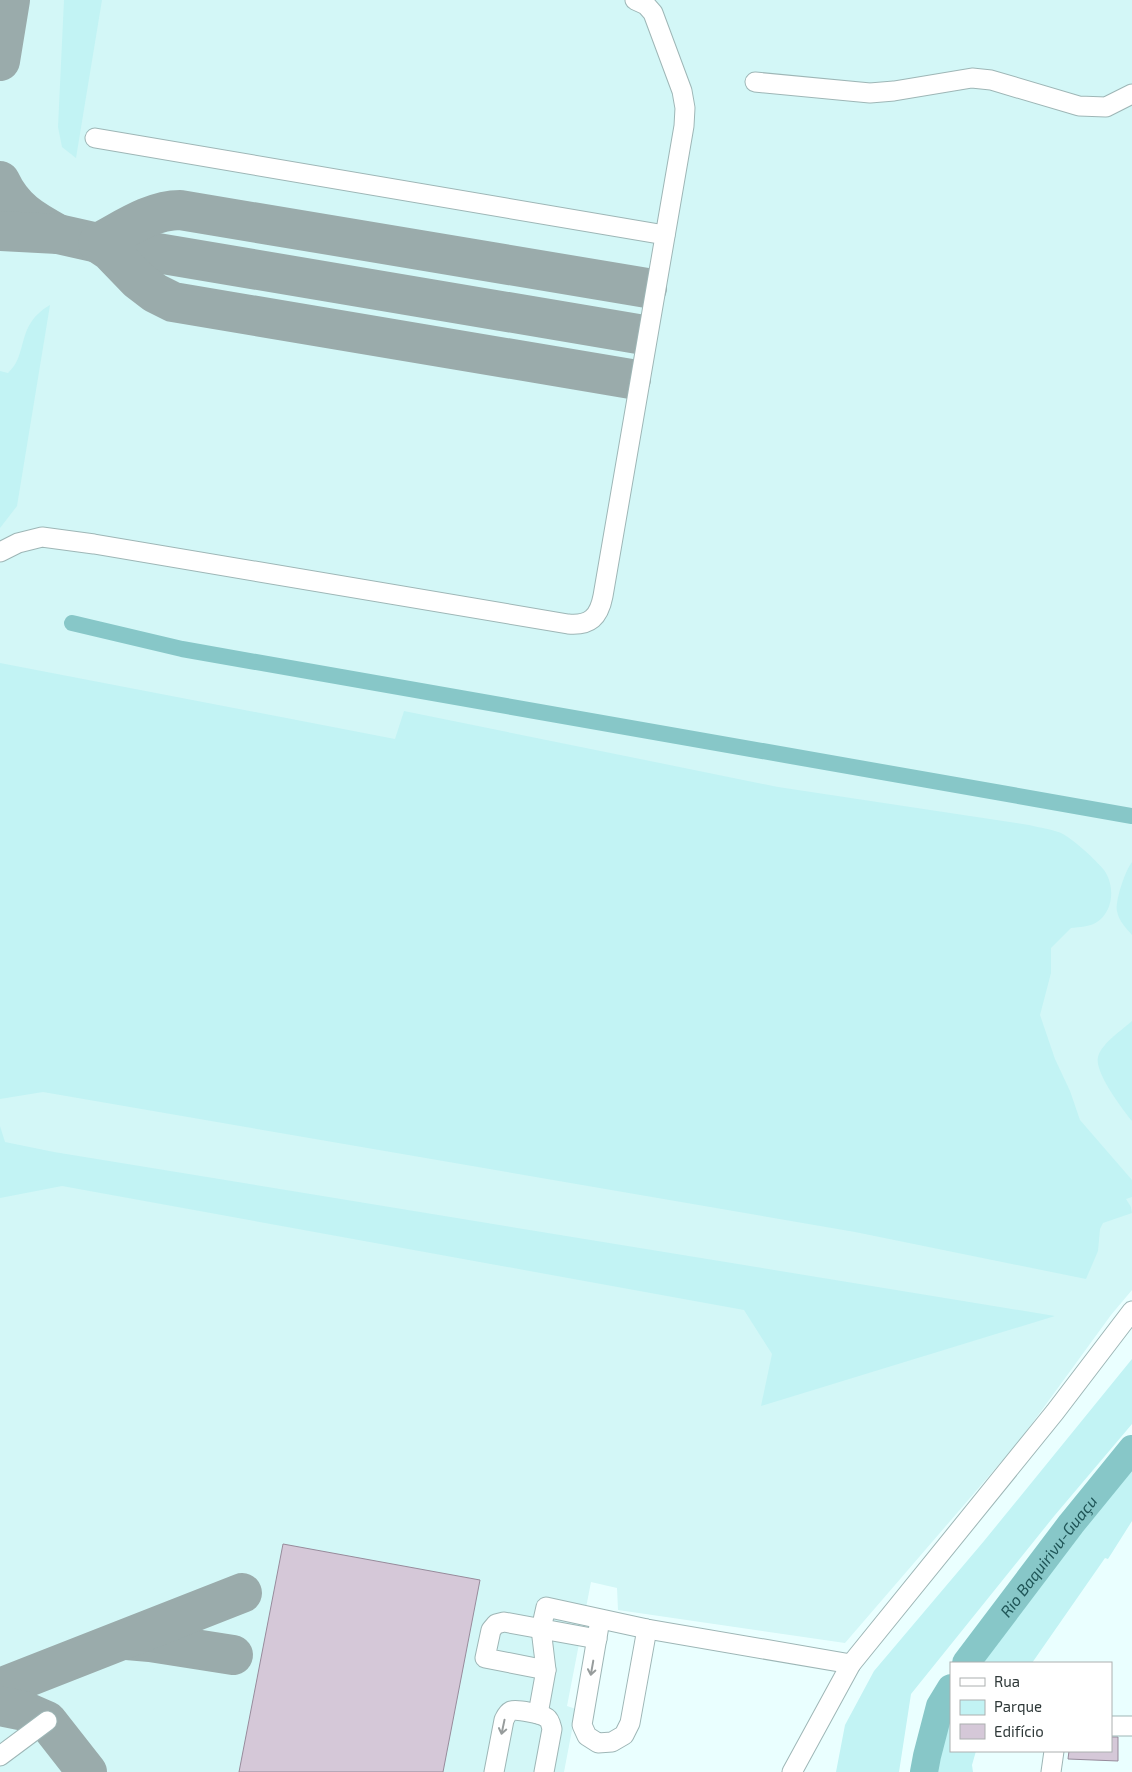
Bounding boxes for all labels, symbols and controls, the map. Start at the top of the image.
water label: Rio Baquirivu-Guaçu [995,1491,1100,1620]
one-way arrow [587,1660,597,1676]
legend [950,1662,1112,1752]
text: Rua [994,1672,1020,1690]
text: Parque [994,1697,1042,1715]
one-way arrow [498,1718,507,1734]
text: Edifício [994,1722,1044,1740]

